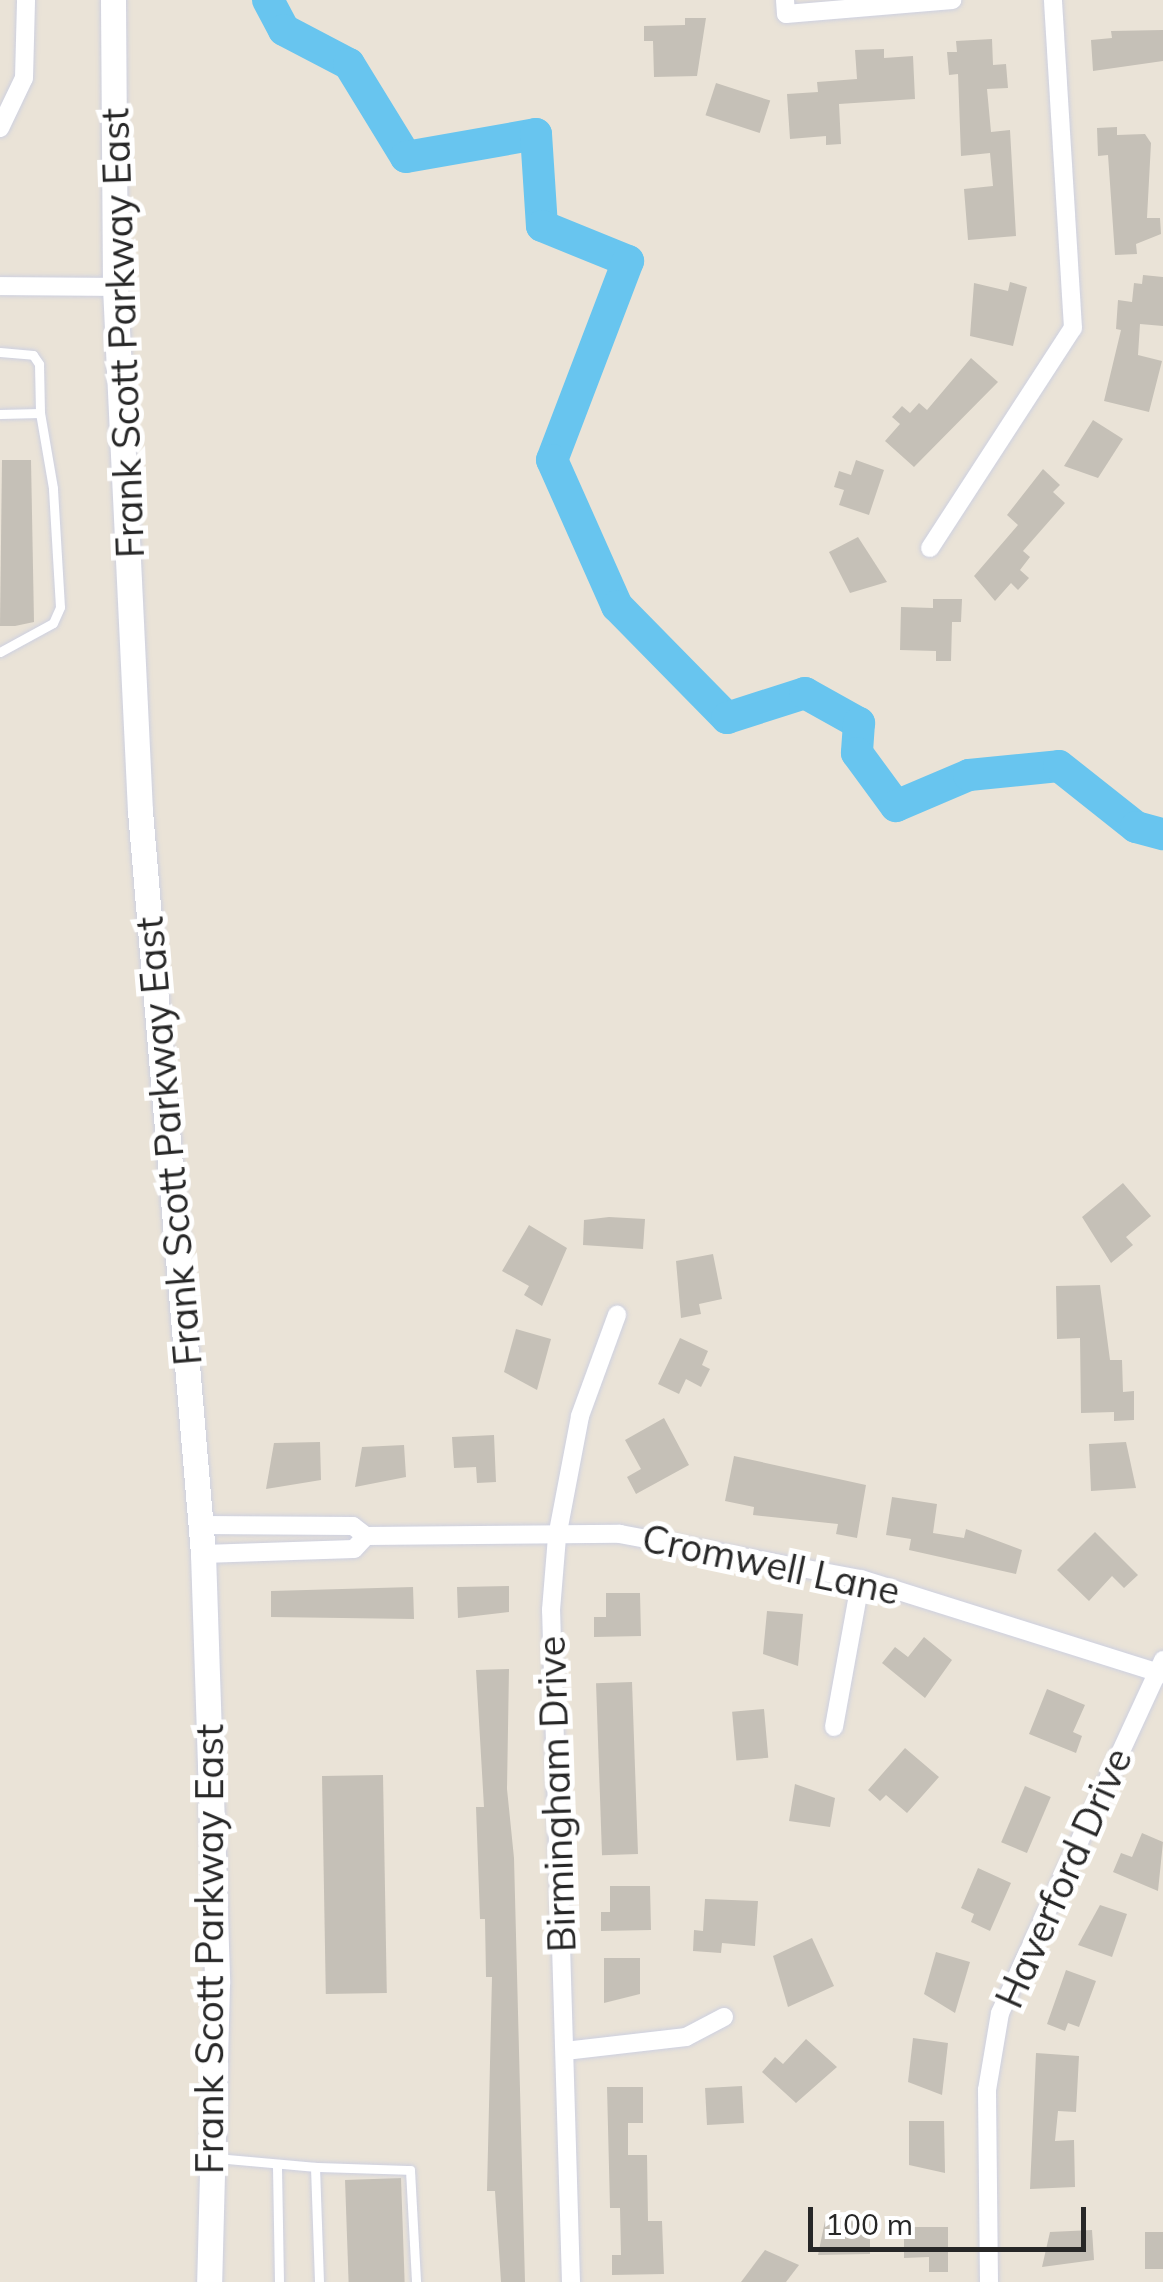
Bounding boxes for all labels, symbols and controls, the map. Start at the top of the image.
street label: Frank Scott Parkway East [92,107,154,559]
street label: Frank Scott Parkway East [127,915,211,1367]
street label: Cromwell Lane [638,1515,904,1615]
street label: Birmingham Drive [529,1635,585,1953]
street label: Frank Scott Parkway East [187,1724,233,2174]
street label: Haverford Drive [986,1741,1142,2015]
scale bar [813,2187,1090,2249]
text: 100 m [825,2205,913,2243]

